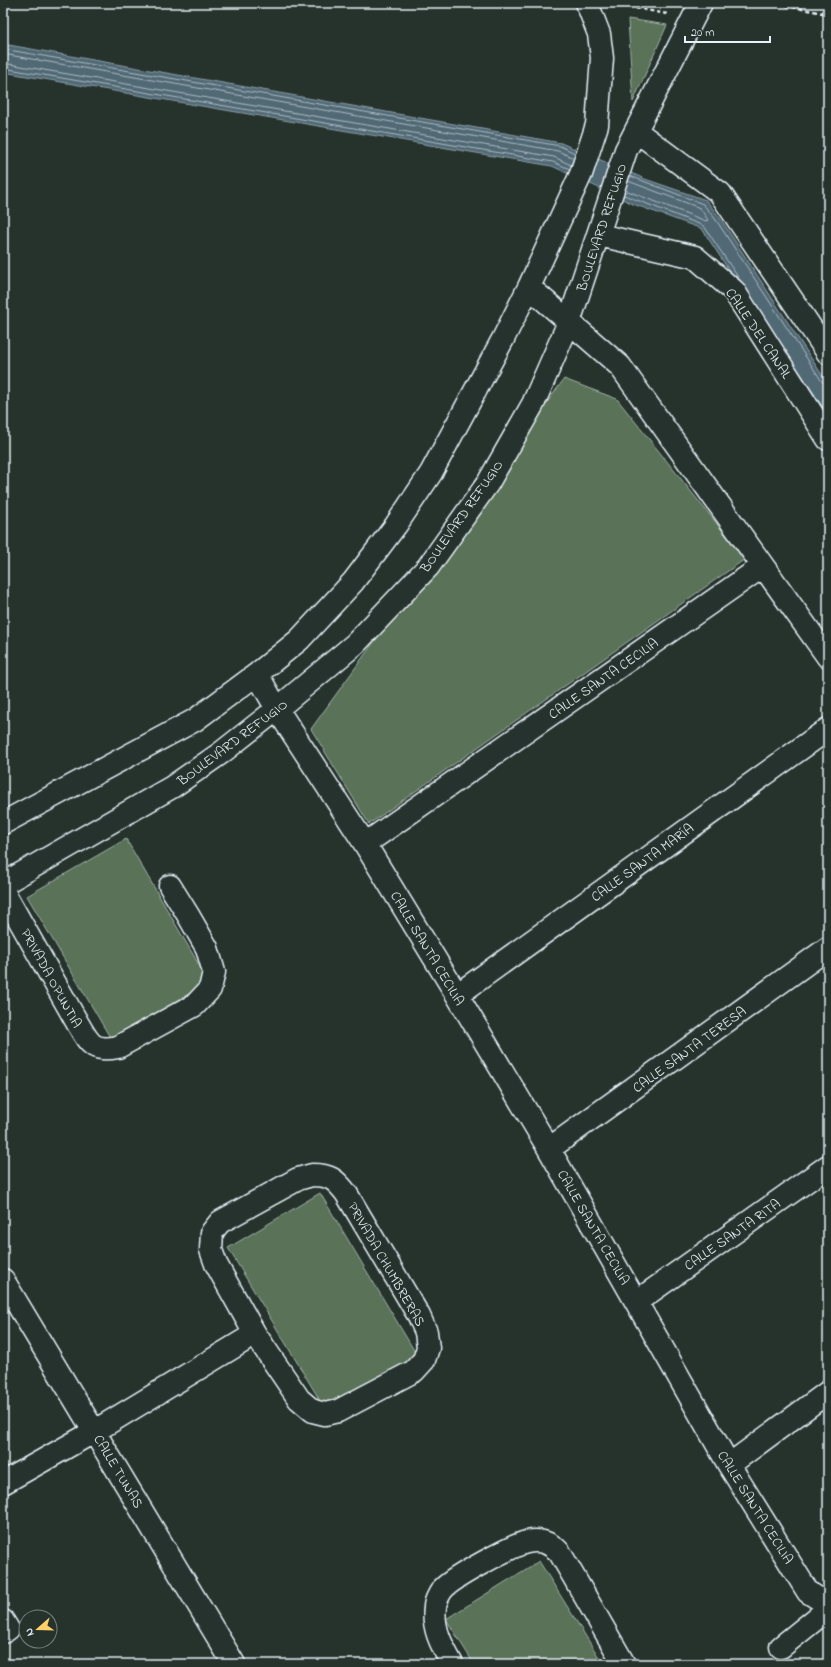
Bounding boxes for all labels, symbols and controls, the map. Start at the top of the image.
scale bar [685,18,770,44]
text: 20 m [691,24,714,42]
street label: BOULEVARD REFUGIO [572,161,633,295]
street label: CALLE DEL CANAL [720,284,796,384]
street label: BOULEVARD REFUGIO [415,456,509,578]
street label: CALLE SANTA CECILIA [545,633,663,725]
street label: BOULEVARD REFUGIO [173,695,292,792]
street label: CALLE SANTA MARÍA [587,819,699,908]
street label: CALLE SANTA CECILIA [384,888,469,1010]
street label: PRIVADA OPUNTIA [15,925,87,1032]
street label: CALLE SANTA TERESA [629,1002,751,1099]
street label: CALLE SANTA CECILIA [551,1166,634,1289]
street label: CALLE SANTA RITA [680,1194,785,1276]
street label: PRIVADA CHUMBRERAS [342,1199,430,1331]
street label: CALLE TUNAS [87,1431,148,1513]
street label: CALLE SANTA CECILIA [711,1447,798,1569]
north arrow [18,1609,58,1649]
text: N [21,1626,38,1638]

